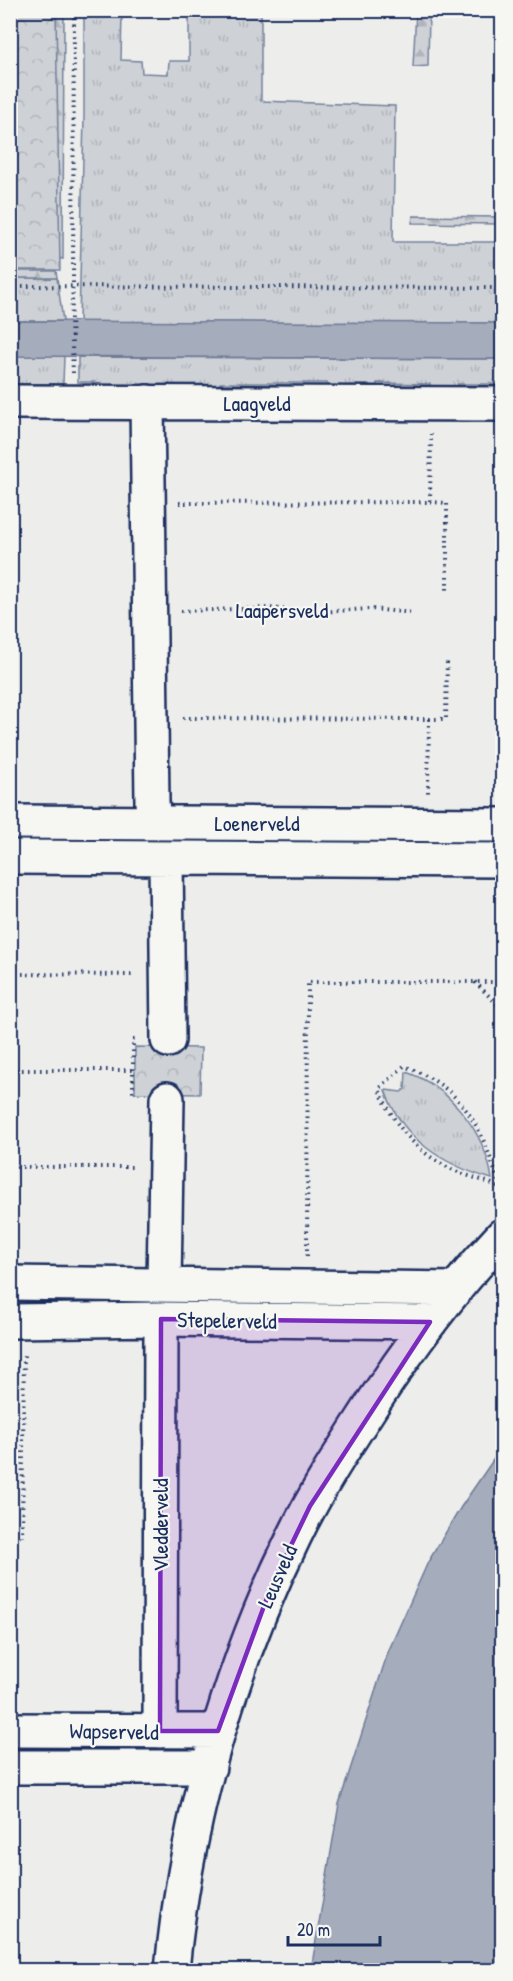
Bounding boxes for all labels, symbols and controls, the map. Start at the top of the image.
street label: Laagveld [223,388,291,418]
street label: Laapersveld [236,595,329,625]
street label: Loenerveld [215,808,300,838]
street label: Stepelerveld [177,1304,277,1336]
street label: Vledderveld [145,1478,175,1572]
street label: Leusveld [250,1539,304,1612]
street label: Wapserveld [69,1715,159,1747]
scale bar [288,1909,380,1947]
text: 20 m [297,1917,330,1942]

